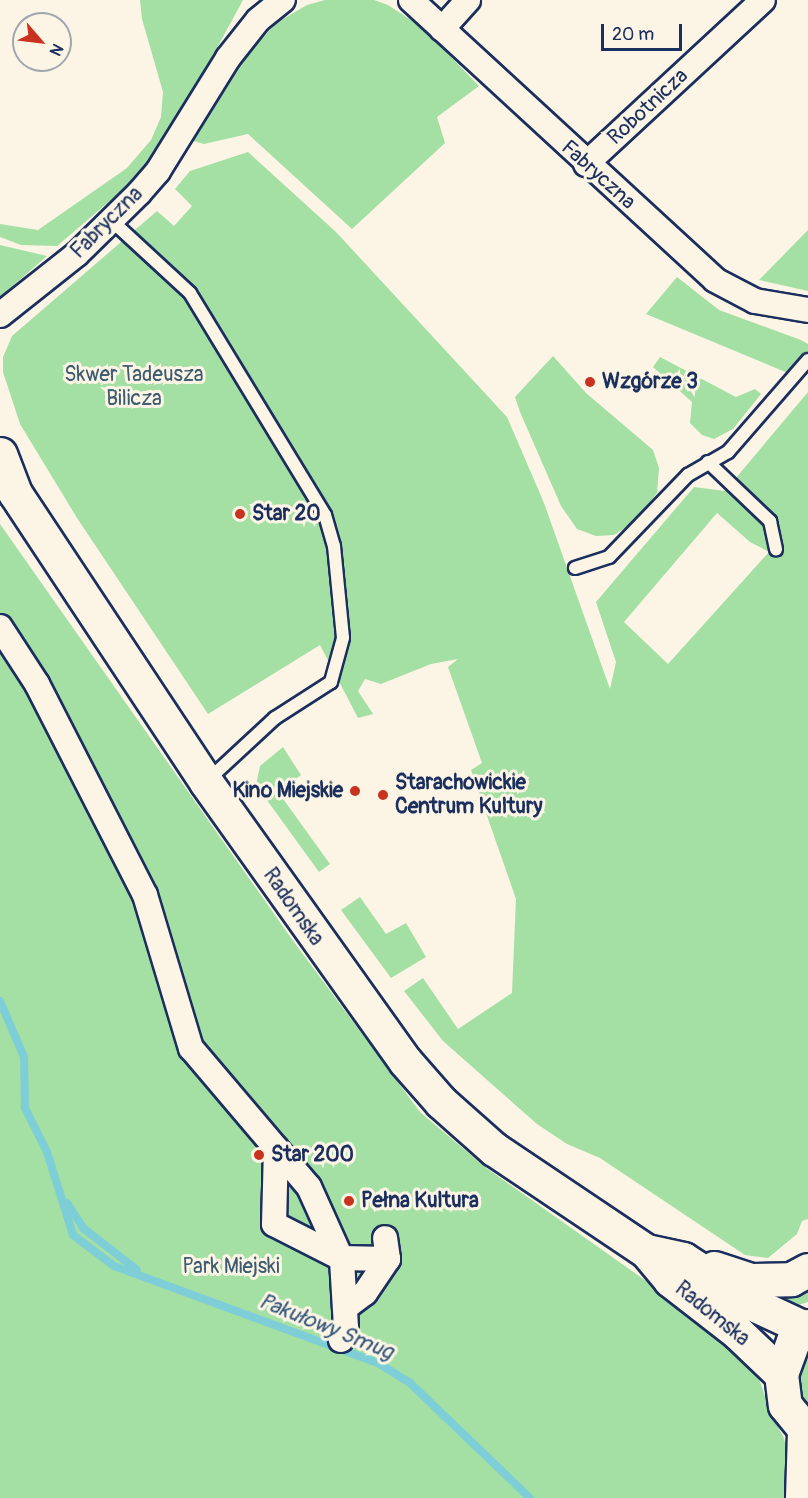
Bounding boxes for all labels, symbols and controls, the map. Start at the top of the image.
north arrow [12,12,72,72]
scale bar [604,12,685,50]
text: 20 m [612,23,654,46]
text: N [45,40,68,59]
street label: Robotnicza [603,64,693,150]
street label: Fabryczna [556,135,640,215]
street label: Fabryczna [66,182,148,264]
park label: Skwer Tadeusza Bilicza [64,362,204,412]
place label: Wzgórze 3 [602,369,698,395]
marker: Wzgórze 3 [583,375,597,389]
place label: Star 20 [252,501,321,527]
marker: Star 20 [233,507,247,521]
place label: Starachowickie Centrum Kultury [395,770,542,820]
place label: Kino Miejskie [232,778,343,804]
marker: Kino Miejskie [348,784,362,798]
marker: Starachowickie Centrum Kultury [376,788,390,802]
street label: Radomska [257,863,329,951]
place label: Star 200 [271,1142,354,1168]
marker: Star 200 [252,1148,266,1162]
place label: Pełna Kultura [361,1188,479,1214]
marker: Pełna Kultura [342,1194,356,1208]
park label: Park Miejski [182,1254,280,1280]
street label: Radomska [670,1276,754,1352]
water label: Pakułowy Smug [255,1288,397,1366]

